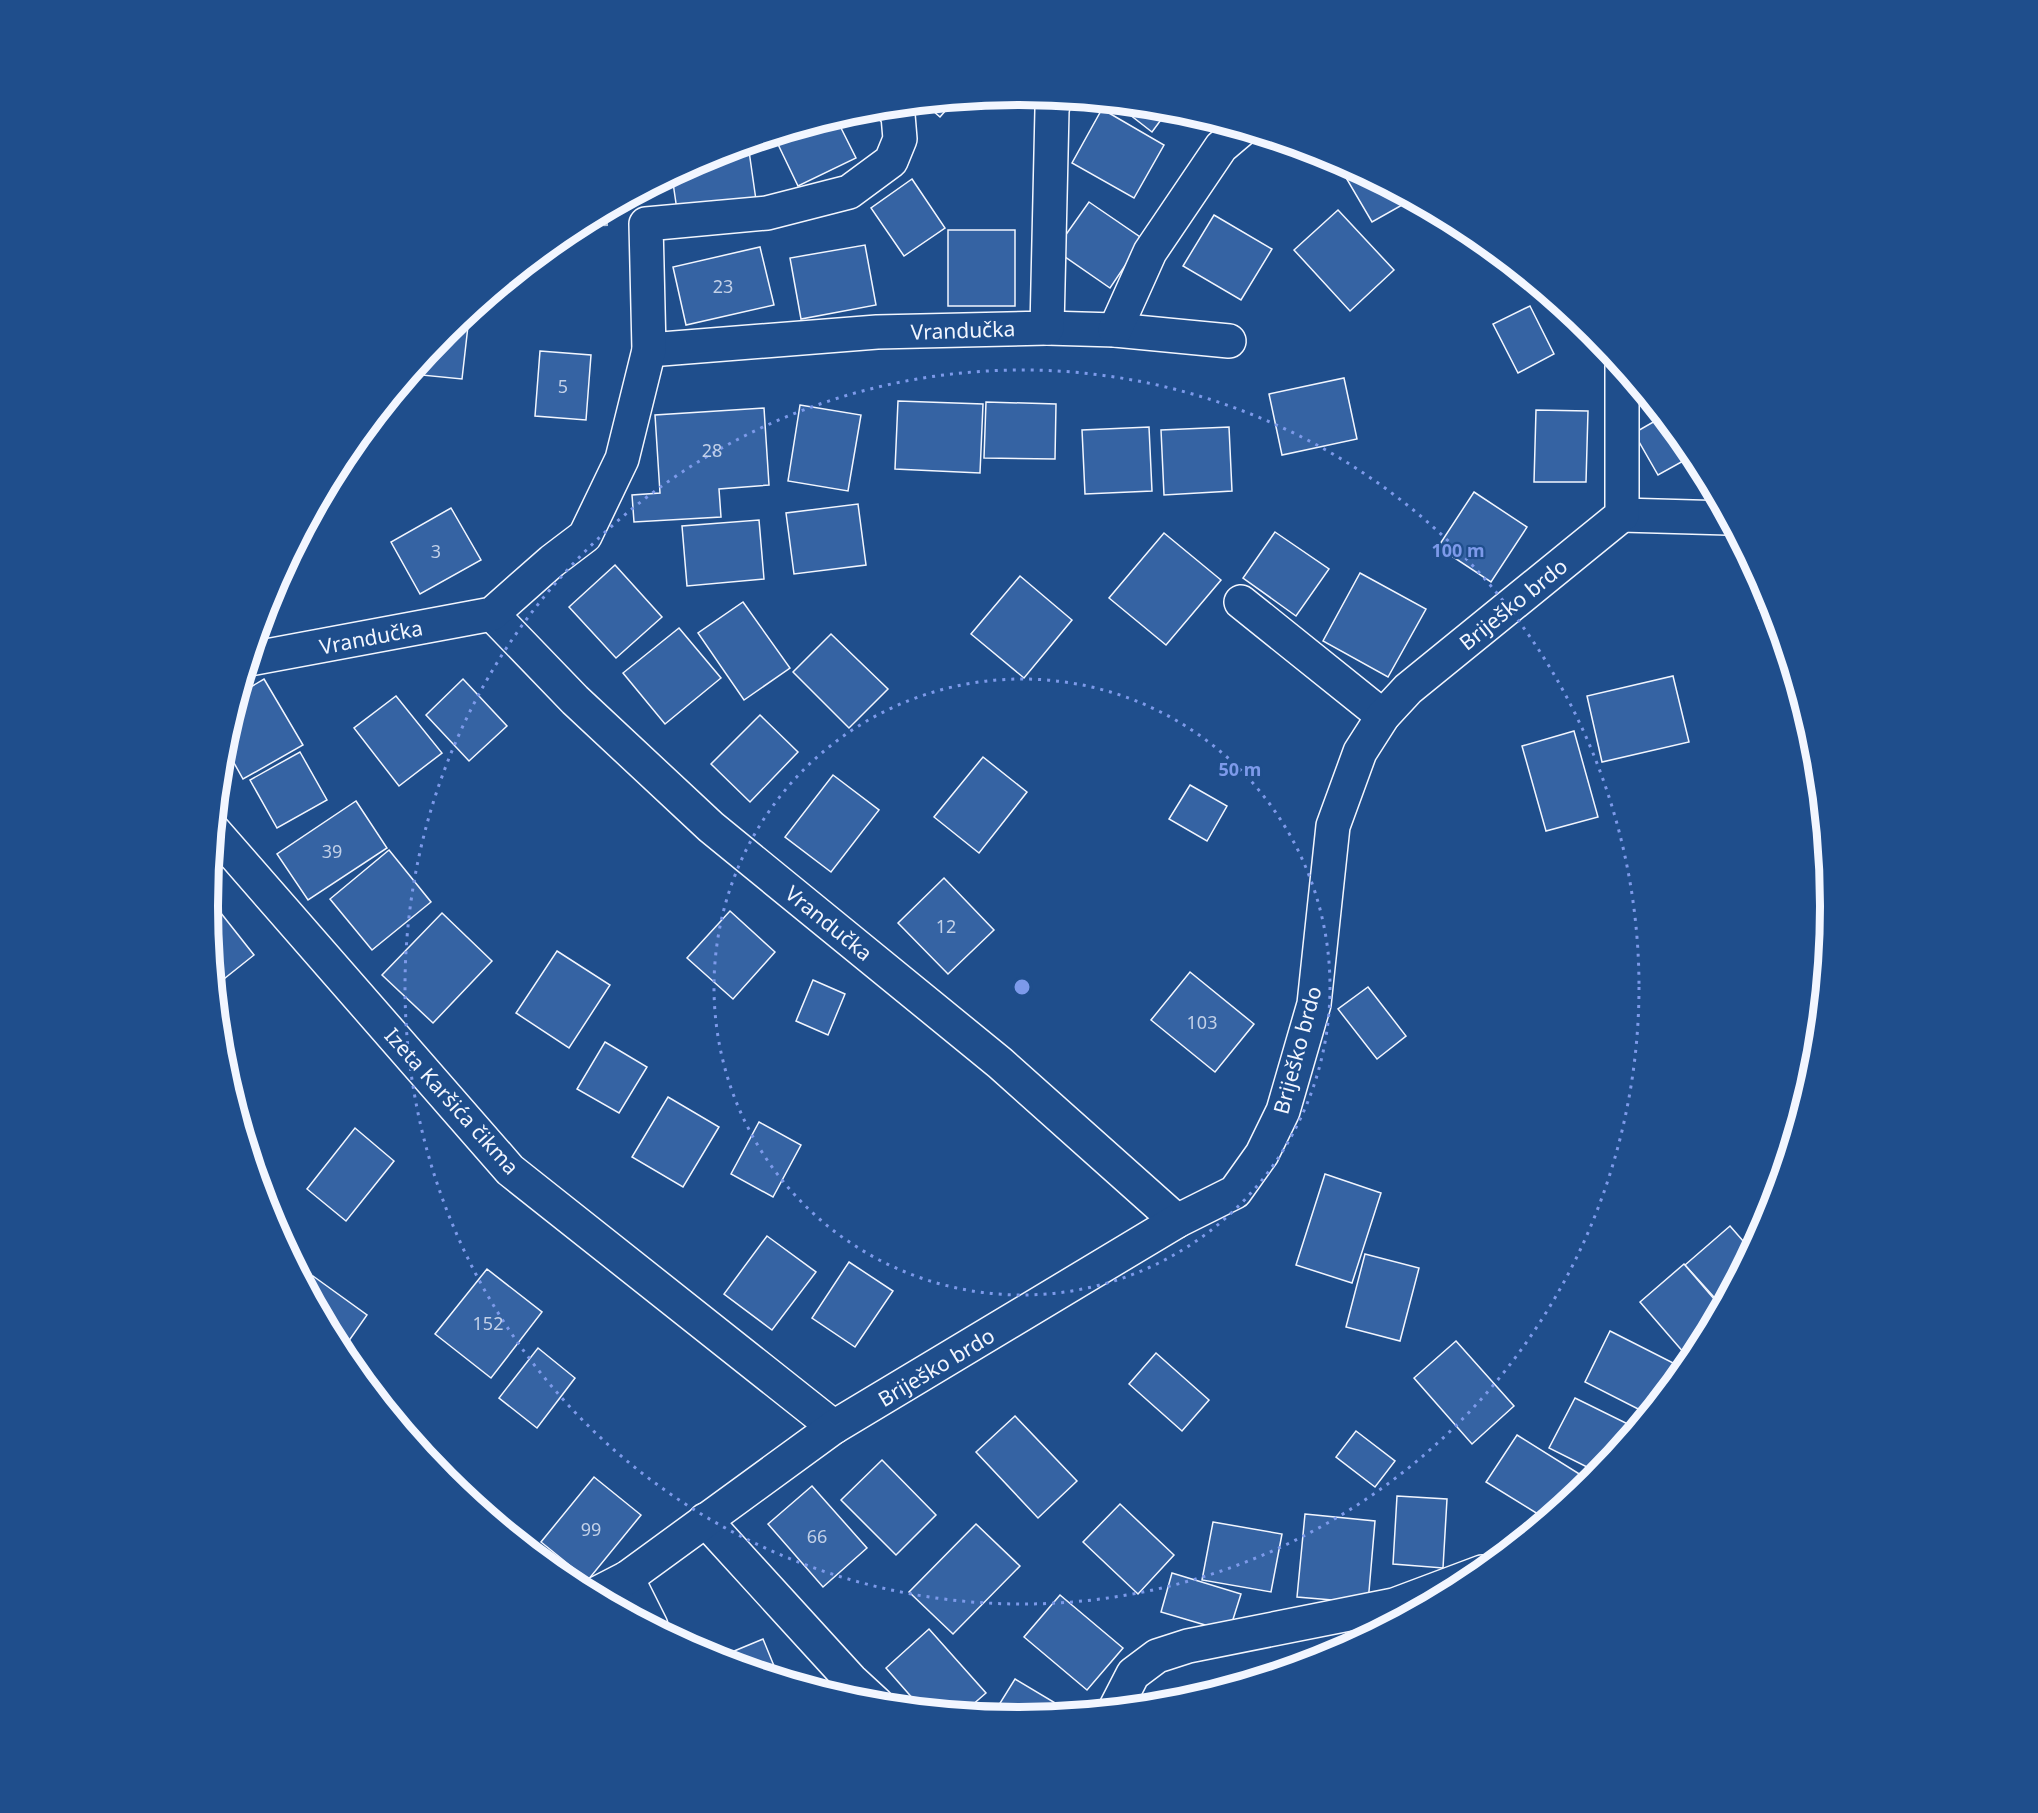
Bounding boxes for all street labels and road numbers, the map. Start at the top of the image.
street label: Vrandučka [910,314,1016,346]
street label: Briješko brdo [1453,552,1573,656]
street label: Vrandučka [317,613,425,661]
street label: Vrandučka [780,879,878,967]
street label: Briješko brdo [1266,983,1328,1117]
street label: Izeta Karšića čikma [379,1022,525,1180]
street label: Briješko brdo [873,1321,999,1413]

